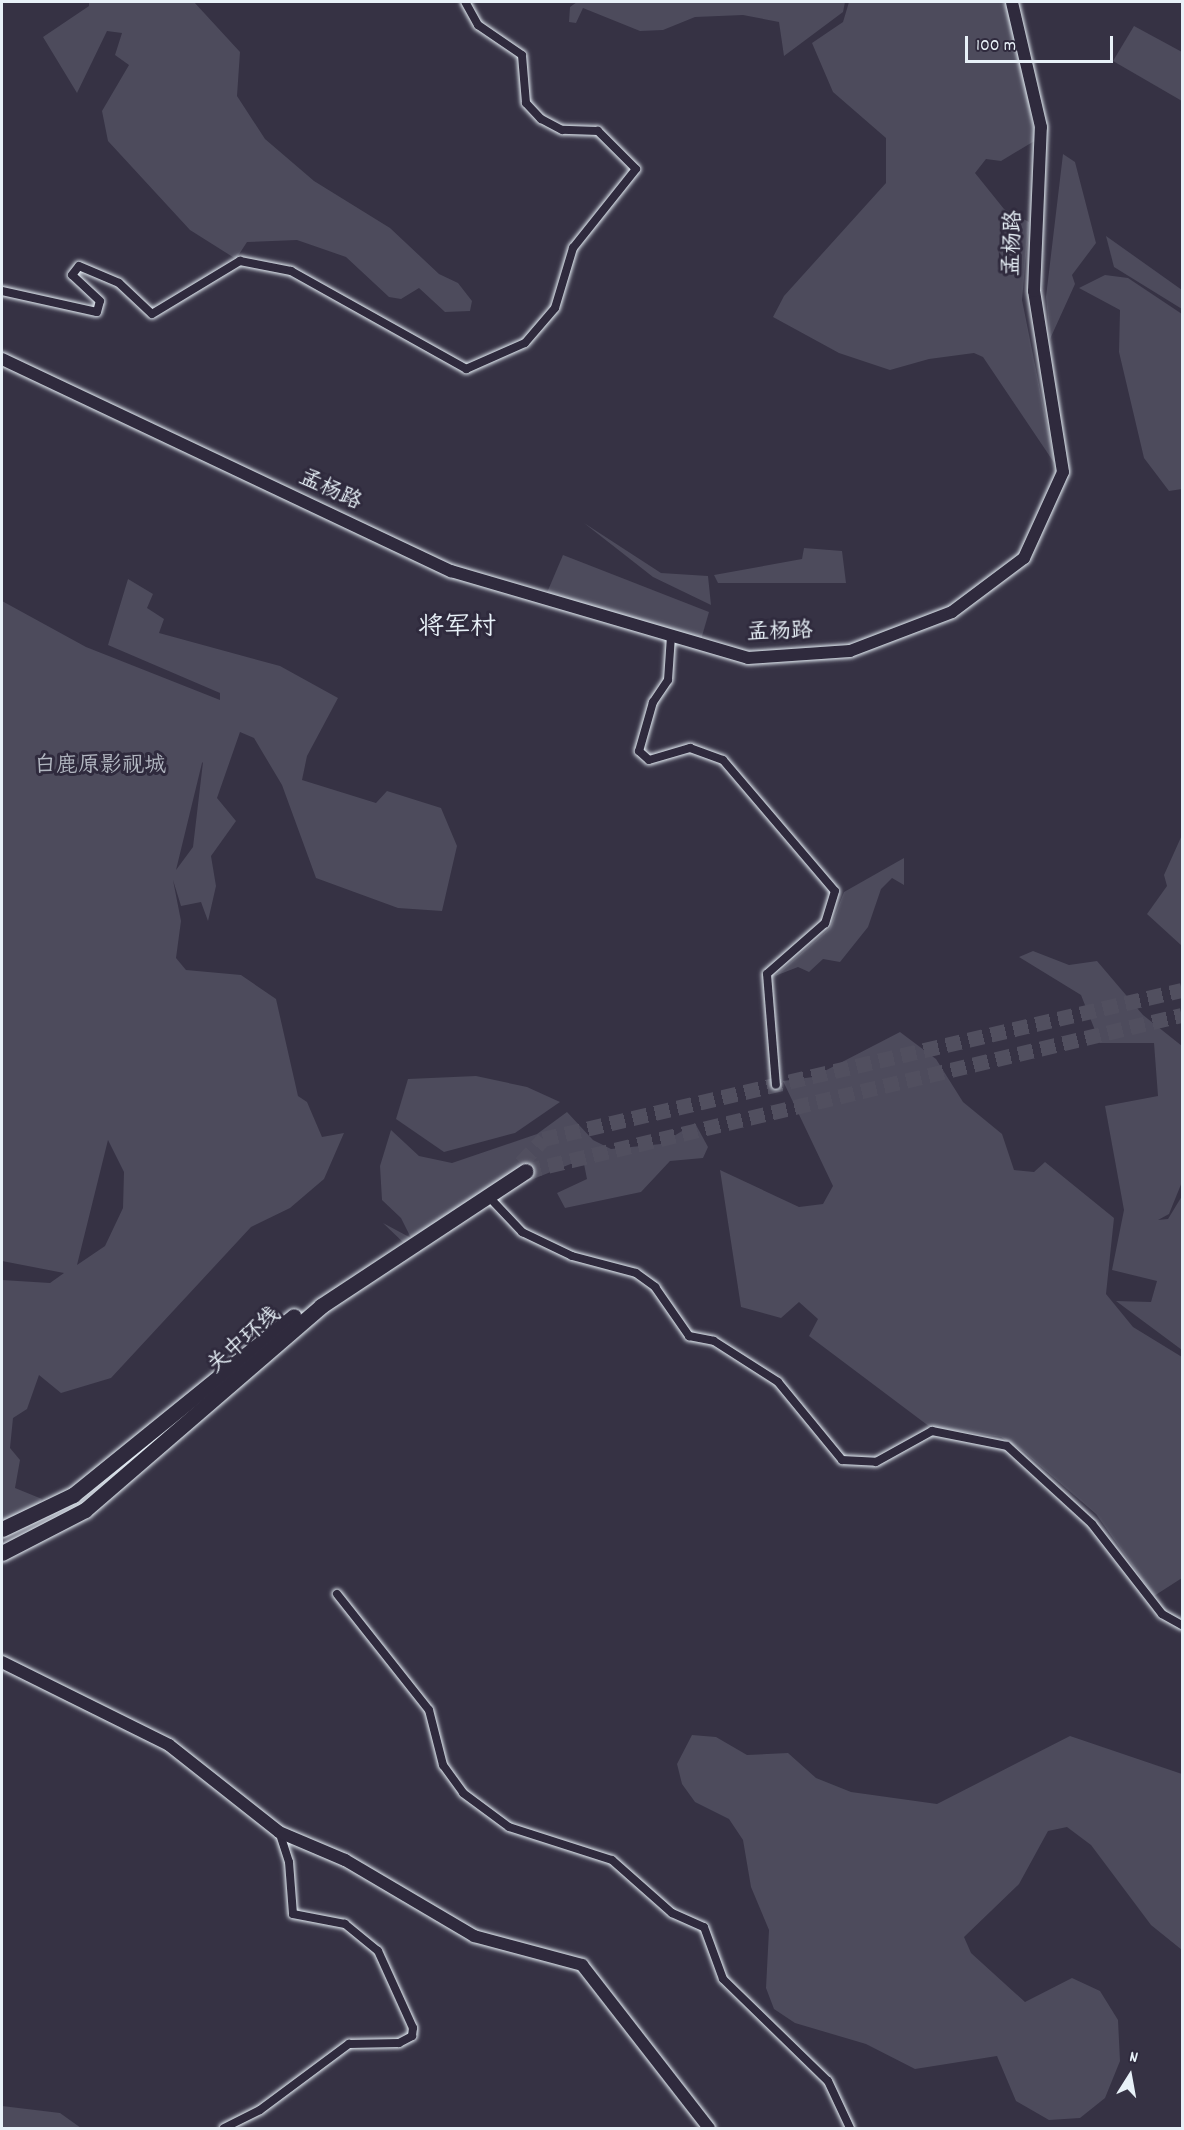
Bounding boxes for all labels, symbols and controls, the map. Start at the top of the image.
scale bar [968,24,1116,62]
text: 100 m [976,34,1016,59]
street label: 孟杨路 [1000,210,1028,276]
street label: 孟杨路 [295,465,365,517]
district label: 将军村 [418,613,496,645]
street label: 孟杨路 [747,619,813,647]
park label: 白鹿原影视城 [34,754,166,780]
street label: 关中环线 [203,1302,287,1380]
north arrow [1100,2046,1160,2106]
text: N [1127,2046,1140,2070]

